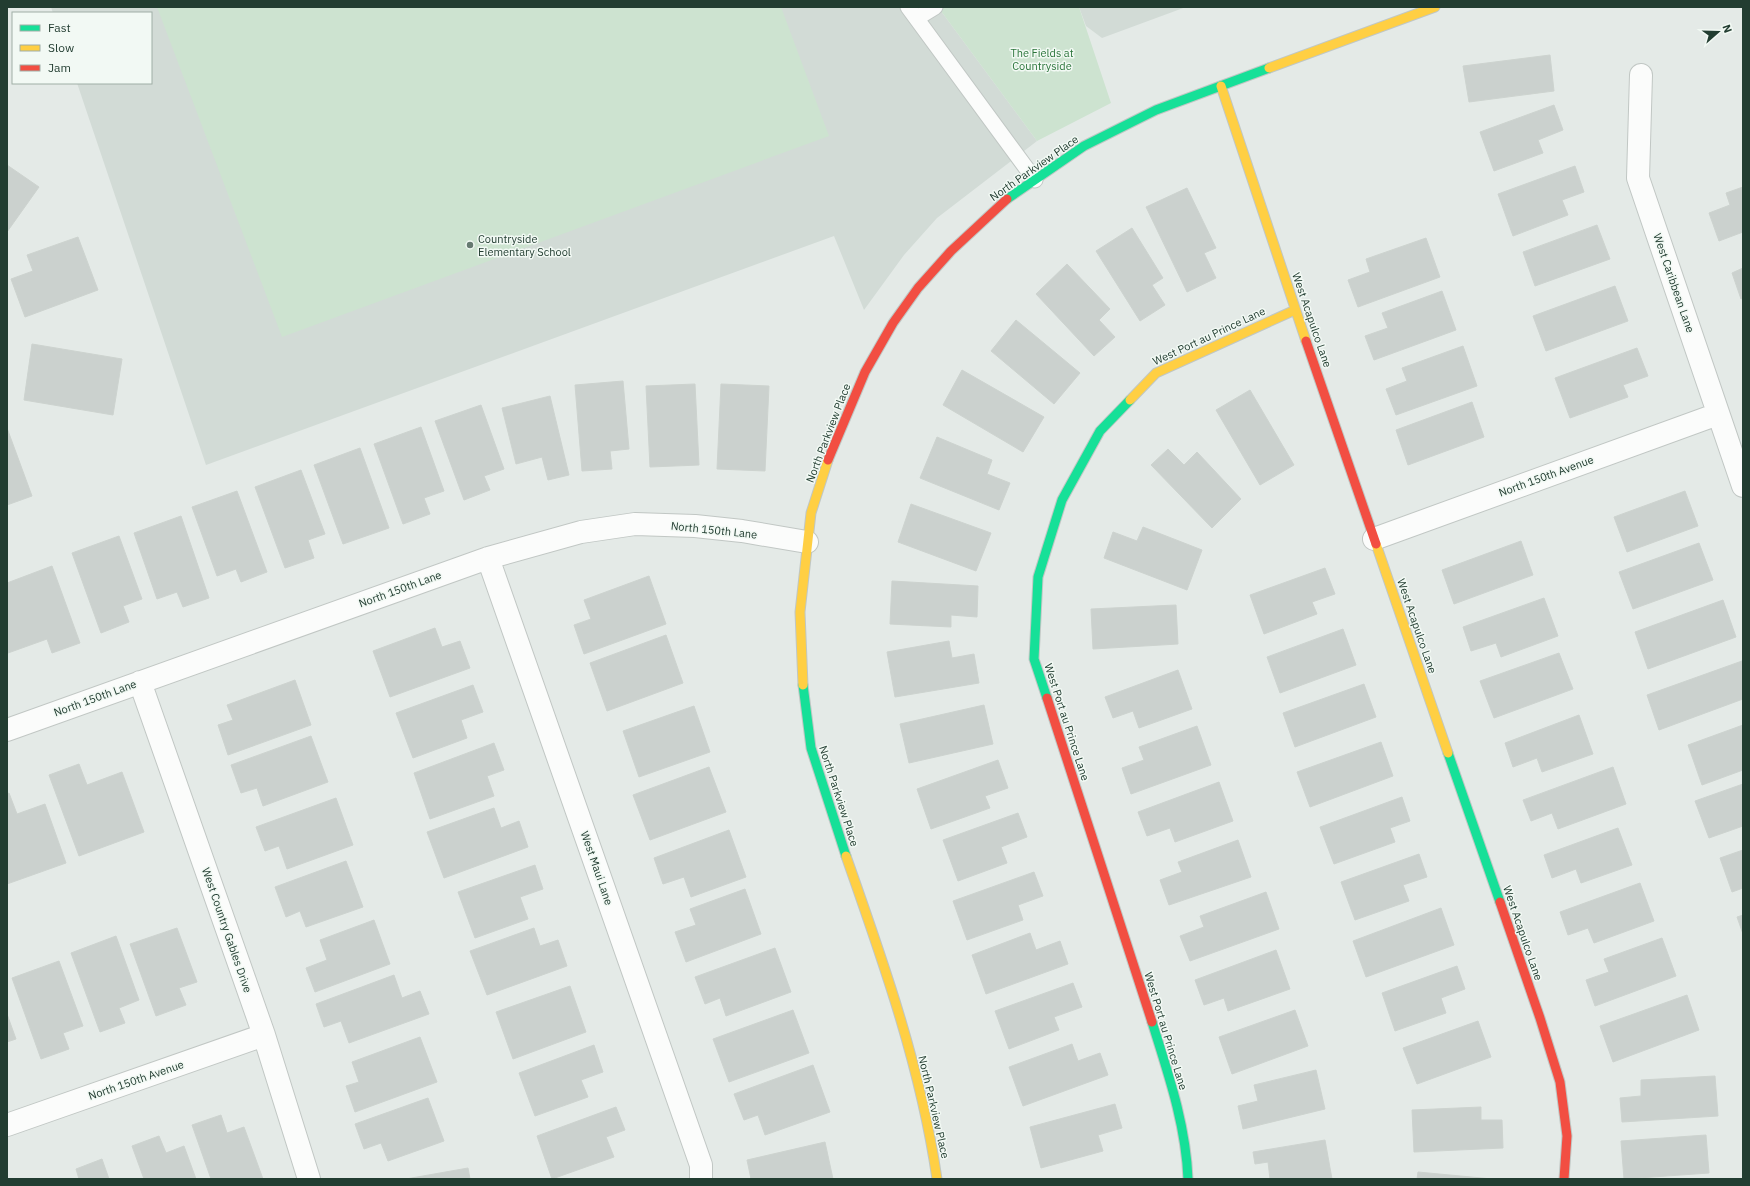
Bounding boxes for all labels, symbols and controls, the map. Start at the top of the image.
legend [12,12,152,84]
north arrow [1698,12,1738,52]
text: Fast [48,20,71,35]
text: N [1719,22,1735,35]
text: Slow [48,40,74,55]
park label: The Fields at Countryside [1010,46,1074,73]
text: Jam [48,60,71,75]
street label: North Parkview Place [987,132,1081,204]
place label: Countryside Elementary School [478,232,571,259]
street label: West Caribbean Lane [1650,232,1698,334]
marker: Countryside Elementary School [465,240,475,250]
street label: West Acapulco Lane [1289,271,1335,369]
street label: West Port au Prince Lane [1150,304,1268,368]
street label: North Parkview Place [803,381,853,485]
street label: North 150th Avenue [1497,452,1595,500]
street label: North 150th Lane [670,518,758,542]
street label: North 150th Lane [357,568,443,610]
street label: West Acapulco Lane [1394,577,1440,675]
street label: West Port au Prince Lane [1041,662,1093,782]
street label: North 150th Lane [52,677,138,719]
street label: North Parkview Place [816,744,862,848]
street label: West Maui Lane [578,829,616,907]
street label: West Country Gables Drive [199,866,255,994]
street label: West Acapulco Lane [1500,884,1546,982]
street label: West Port au Prince Lane [1141,970,1191,1092]
street label: North Parkview Place [915,1054,953,1160]
street label: North 150th Avenue [86,1057,186,1103]

